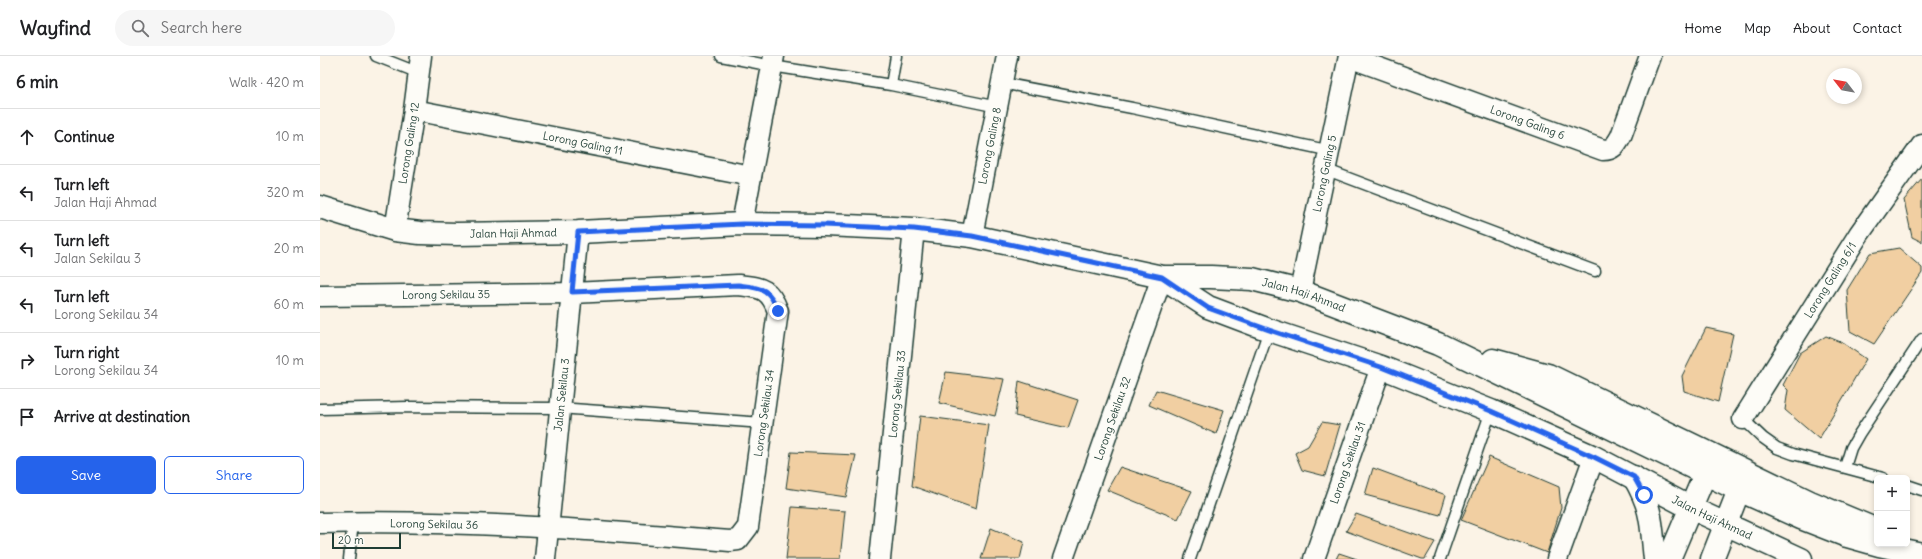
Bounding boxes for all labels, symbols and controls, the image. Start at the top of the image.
search box [115,10,395,46]
text: Wayfind [20,16,91,40]
icon: search [129,17,151,39]
text: Search here [161,18,242,37]
text: Home [1684,19,1722,37]
text: Map [1744,19,1771,37]
text: About [1793,19,1831,37]
text: Contact [1853,19,1902,37]
north arrow [1826,68,1862,104]
text: 6 min [16,71,58,93]
text: Walk · 420 m [229,74,304,91]
street label: Lorong Galing 12 [395,101,422,185]
street label: Lorong Galing 6 [1488,102,1567,142]
street label: Lorong Galing 8 [975,106,1004,186]
icon: ahead [16,126,38,148]
text: Continue [54,127,115,146]
text: 10 m [276,128,304,145]
street label: Lorong Galing 11 [542,128,624,158]
street label: Lorong Galing 5 [1310,134,1339,213]
text: Turn left [54,175,109,194]
icon: left [16,182,38,204]
text: 320 m [266,184,304,201]
text: Jalan Haji Ahmad [54,194,157,211]
street label: Jalan Haji Ahmad [470,225,558,241]
text: Turn left [54,231,109,250]
icon: left [16,238,38,260]
text: 20 m [274,240,304,257]
street label: Lorong Galing 6/1 [1801,240,1859,321]
text: Jalan Sekilau 3 [54,250,141,267]
street label: Jalan Haji Ahmad [1261,275,1348,315]
text: Turn left [54,287,109,306]
street label: Lorong Sekilau 35 [402,287,490,302]
icon: left [16,294,38,316]
text: 60 m [273,296,304,313]
route end [769,302,787,320]
text: Lorong Sekilau 34 [54,306,158,323]
text: Turn right [54,343,119,362]
street label: Lorong Sekilau 33 [886,349,908,438]
icon: right [16,350,38,372]
text: 10 m [276,352,304,369]
street label: Jalan Sekilau 3 [551,357,572,432]
text: Lorong Sekilau 34 [54,362,158,379]
street label: Lorong Sekilau 34 [751,368,777,458]
street label: Lorong Sekilau 32 [1091,375,1134,462]
icon: arrive [16,406,38,428]
text: Arrive at destination [54,407,190,426]
street label: Lorong Sekilau 31 [1327,420,1368,506]
button: Save [16,456,156,494]
button: Share [164,456,304,494]
map controls [1874,475,1910,547]
button: + [1874,475,1910,511]
route start [1635,486,1653,504]
street label: Jalan Haji Ahmad [1670,492,1755,543]
button: − [1874,511,1910,547]
street label: Lorong Sekilau 36 [390,516,478,532]
scale bar [332,531,401,550]
text: 20 m [338,533,364,547]

